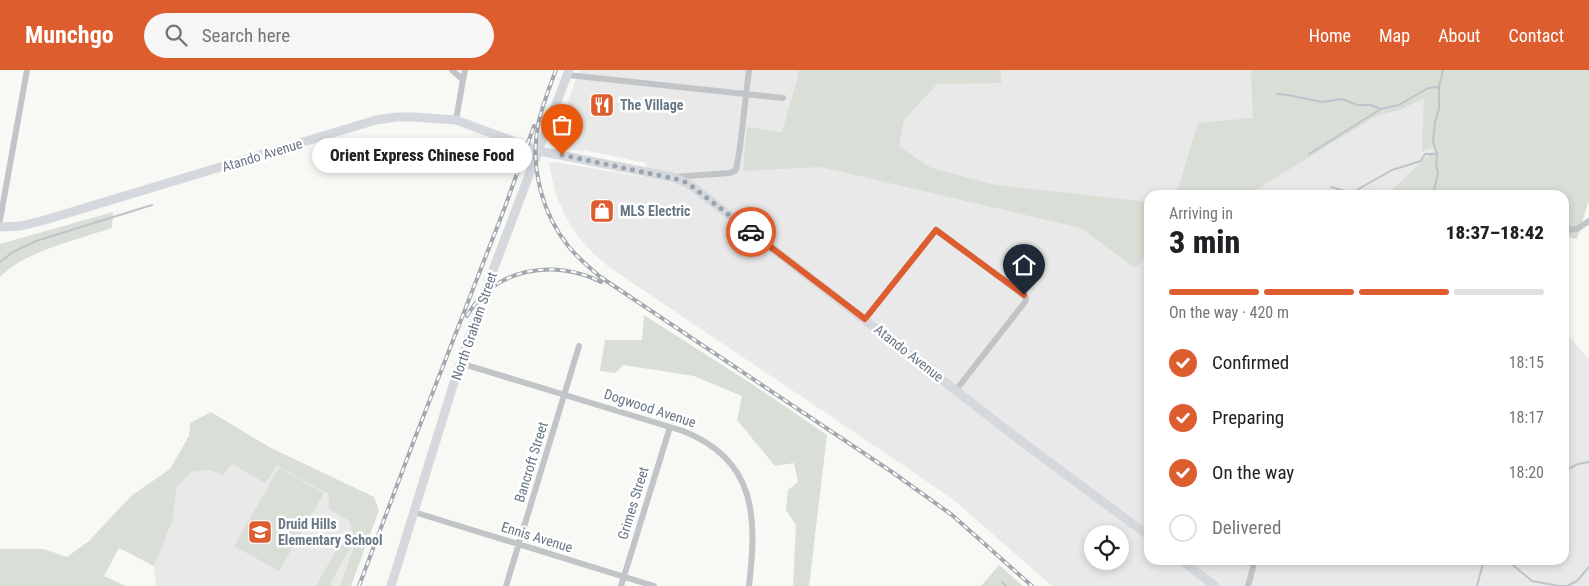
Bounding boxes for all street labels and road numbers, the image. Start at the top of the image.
street label: Atando Avenue [220,135,304,175]
street label: North Graham Street [448,270,500,382]
street label: Atando Avenue [871,321,947,385]
street label: Dogwood Avenue [602,386,698,431]
street label: Bancroft Street [511,420,551,504]
street label: Grimes Street [614,465,652,541]
street label: Ennis Avenue [499,519,575,556]

